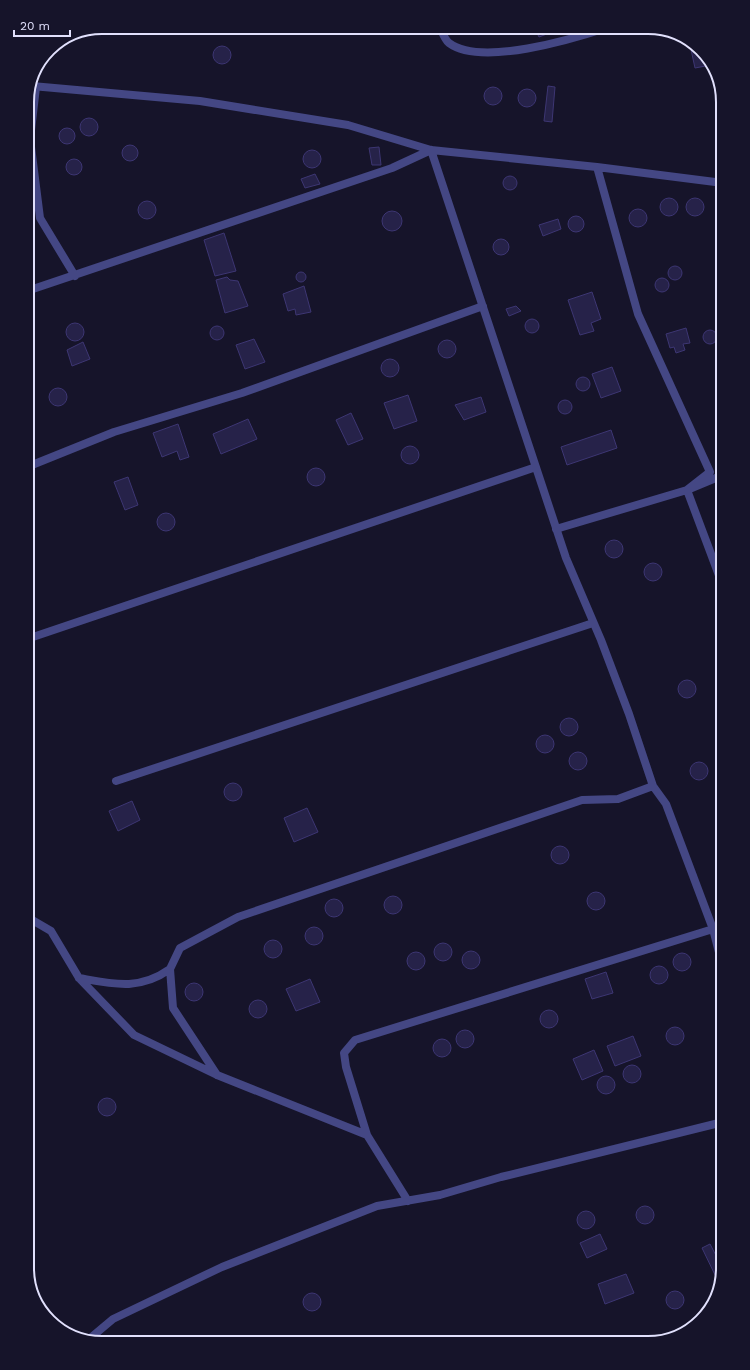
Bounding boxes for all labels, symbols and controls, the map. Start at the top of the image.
scale bar [14,12,70,38]
text: 20 m [20,19,50,33]

